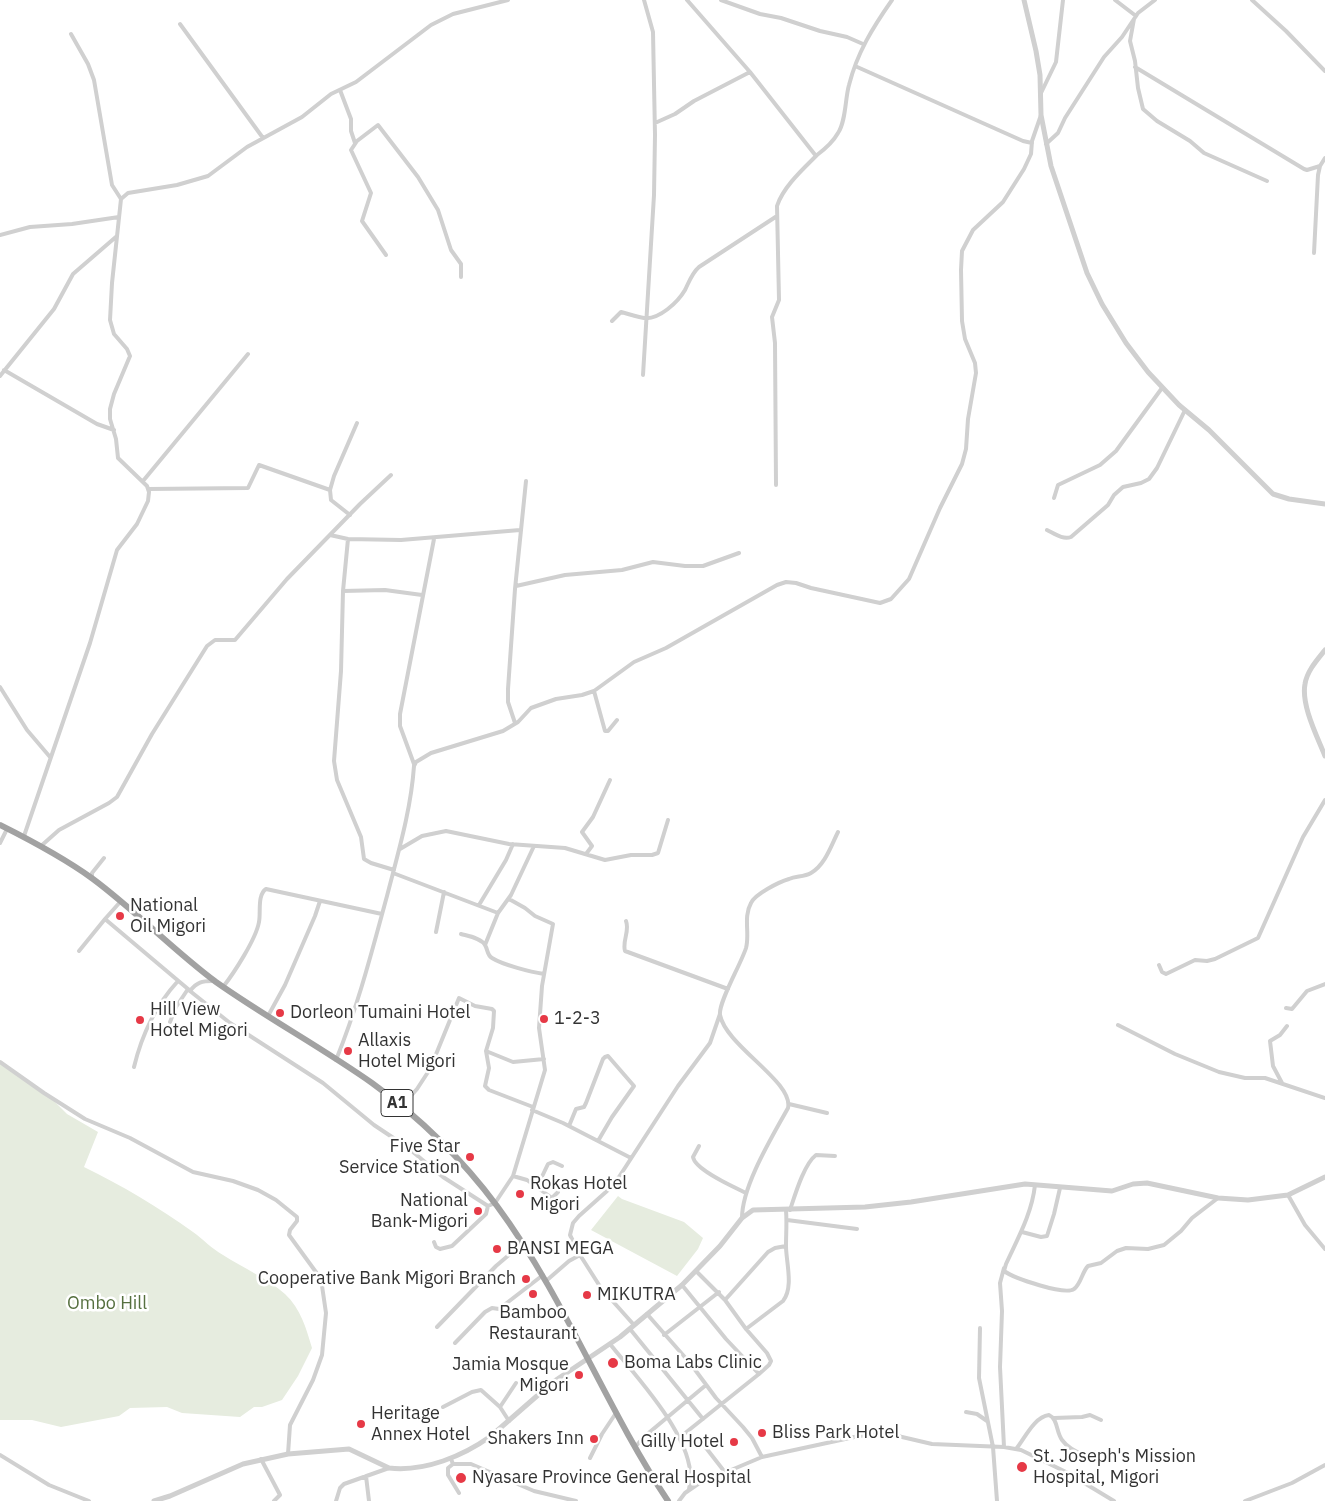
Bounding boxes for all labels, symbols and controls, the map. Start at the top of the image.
place label: National Oil Migori [130,895,206,938]
marker: National Oil Migori [114,910,126,922]
place label: Hill View Hotel Migori [150,999,248,1042]
place label: Dorleon Tumaini Hotel [290,1002,470,1024]
marker: Dorleon Tumaini Hotel [274,1007,286,1019]
place label: 1-2-3 [554,1008,601,1030]
marker: 1-2-3 [538,1013,550,1025]
marker: Hill View Hotel Migori [134,1014,146,1026]
place label: Allaxis Hotel Migori [358,1030,456,1072]
marker: Allaxis Hotel Migori [342,1045,354,1057]
road number: A1 [381,1090,413,1116]
place label: Five Star Service Station [339,1136,460,1178]
marker: Five Star Service Station [464,1151,476,1163]
place label: Rokas Hotel Migori [530,1173,627,1216]
marker: Rokas Hotel Migori [514,1188,526,1200]
place label: National Bank-Migori [371,1190,468,1232]
marker: National Bank-Migori [472,1205,484,1217]
place label: BANSI MEGA [507,1238,614,1260]
marker: BANSI MEGA [491,1243,503,1255]
place label: Cooperative Bank Migori Branch [258,1268,516,1290]
marker: Cooperative Bank Migori Branch [520,1273,532,1285]
place label: MIKUTRA [597,1284,676,1306]
marker: Bamboo Restaurant [527,1288,539,1300]
marker: MIKUTRA [581,1289,593,1301]
park label: Ombo Hill [67,1293,147,1315]
place label: Bamboo Restaurant [489,1302,577,1345]
place label: Boma Labs Clinic [624,1352,762,1374]
place label: Jamia Mosque Migori [452,1354,569,1396]
marker: Boma Labs Clinic [606,1356,620,1370]
marker: Jamia Mosque Migori [573,1369,585,1381]
place label: Heritage Annex Hotel [371,1403,470,1446]
marker: Heritage Annex Hotel [355,1418,367,1430]
place label: Bliss Park Hotel [772,1422,899,1444]
marker: Bliss Park Hotel [756,1427,768,1439]
place label: Shakers Inn [487,1428,584,1450]
place label: Gilly Hotel [640,1431,724,1453]
marker: Shakers Inn [588,1433,600,1445]
marker: Gilly Hotel [728,1436,740,1448]
place label: St. Joseph's Mission Hospital, Migori [1033,1446,1196,1488]
marker: St. Joseph's Mission Hospital, Migori [1015,1460,1029,1474]
place label: Nyasare Province General Hospital [472,1467,751,1489]
marker: Nyasare Province General Hospital [454,1471,468,1485]

